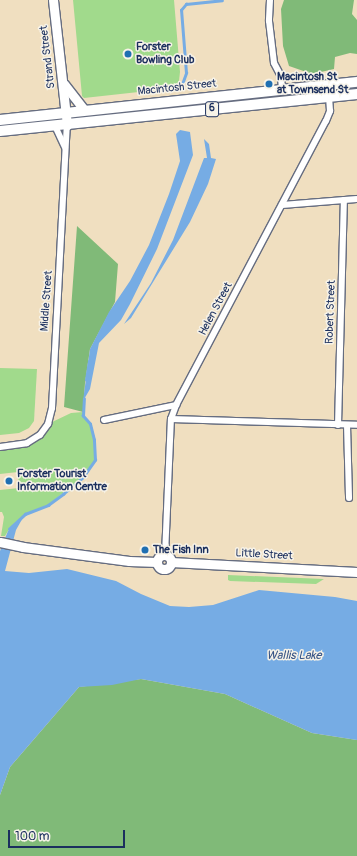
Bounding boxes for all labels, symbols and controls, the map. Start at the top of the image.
street label: Strand Street [38,25,58,89]
place label: Forster Bowling Club [136,41,194,67]
marker: Forster Bowling Club [123,49,133,59]
place label: Macintosh St at Townsend St [277,71,348,97]
street label: Macintosh Street [137,77,217,99]
marker: Macintosh St at Townsend St [264,79,274,89]
road number: 6 [205,101,219,117]
street label: Middle Street [38,270,56,332]
street label: Helen Street [197,280,235,338]
street label: Robert Street [323,280,339,344]
place label: Forster Tourist Information Centre [17,468,107,494]
marker: Forster Tourist Information Centre [4,476,14,486]
place label: The Fish Inn [153,543,209,557]
marker: The Fish Inn [140,545,150,555]
street label: Little Street [235,547,293,563]
water label: Wallis Lake [267,649,321,663]
scale bar [10,822,127,848]
text: 100 m [15,829,49,844]

